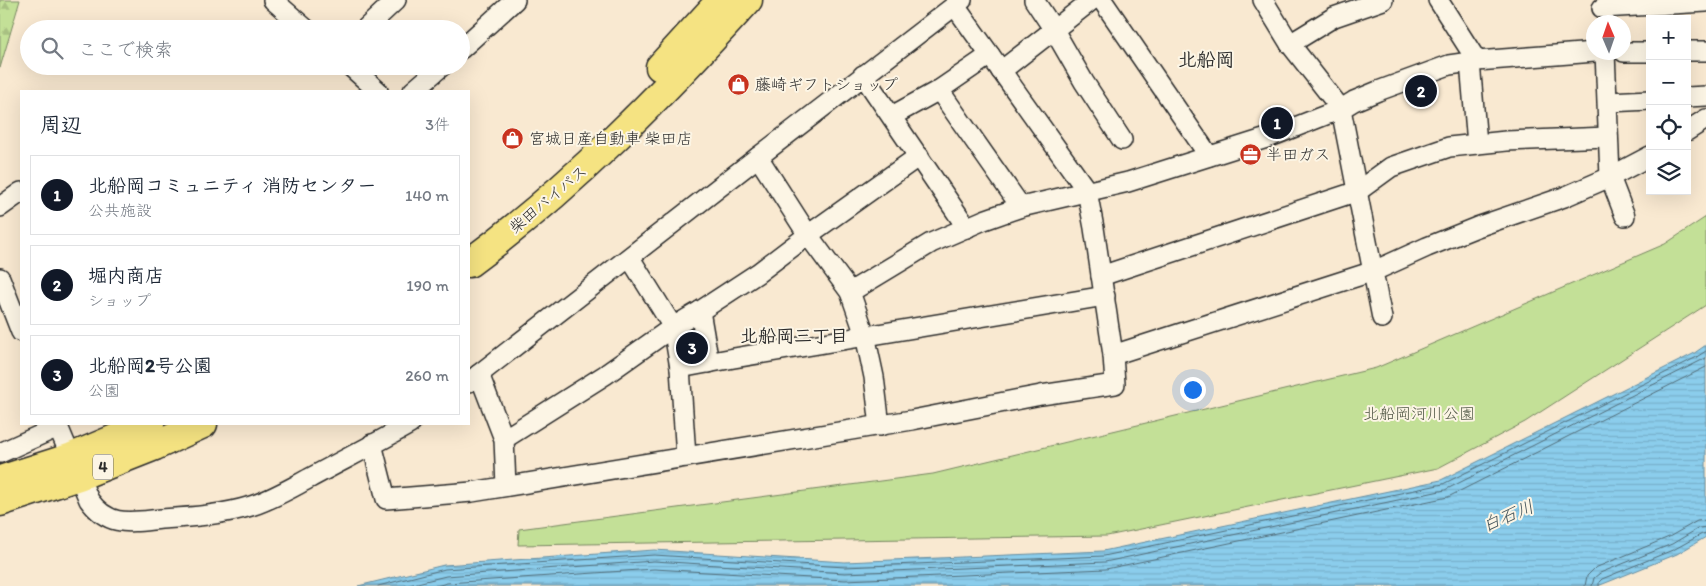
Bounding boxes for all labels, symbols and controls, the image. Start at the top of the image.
north arrow [1586,15,1631,60]
map controls [1646,15,1691,195]
button: + [1646,15,1691,60]
search box [20,20,470,75]
icon: search [38,34,66,62]
text: ここで検索 [78,38,173,61]
district label: 北船岡 [1177,48,1235,71]
button: − [1646,60,1691,105]
shop icon: 藤崎ギフトショップ [727,72,751,96]
pin: 2 [1405,72,1437,110]
place label: 藤崎ギフトショップ [755,75,898,94]
pin: 1 [1261,104,1293,142]
button: locate [1646,105,1691,150]
text: 周辺 [40,112,82,137]
text: 3件 [425,115,450,134]
shop icon: 宮城日産自動車 柴田店 [501,126,525,150]
place label: 宮城日産自動車 柴田店 [529,129,693,148]
office icon: 半田ガス [1238,142,1262,166]
place label: 半田ガス [1266,145,1330,164]
button: layers [1646,150,1691,195]
street label: 柴田バイパス [505,161,591,237]
text: 北船岡コミュニティ 消防センター [88,174,376,197]
text: 1 [53,186,61,205]
text: 140 m [405,186,449,205]
text: 公共施設 [88,201,152,220]
text: 堀内商店 [88,264,164,287]
text: 2 [53,276,61,295]
text: 190 m [406,276,449,295]
text: ショップ [88,291,151,310]
district label: 北船岡三丁目 [740,325,848,347]
pin: 3 [676,329,708,367]
text: 北船岡2号公園 [88,354,212,377]
text: 3 [53,366,61,385]
text: 260 m [405,366,449,385]
your location [1180,377,1206,403]
text: 公園 [88,381,120,400]
park label: 北船岡河川公園 [1363,404,1475,423]
road number: 4 [93,454,113,480]
water label: 白石川 [1479,495,1537,537]

